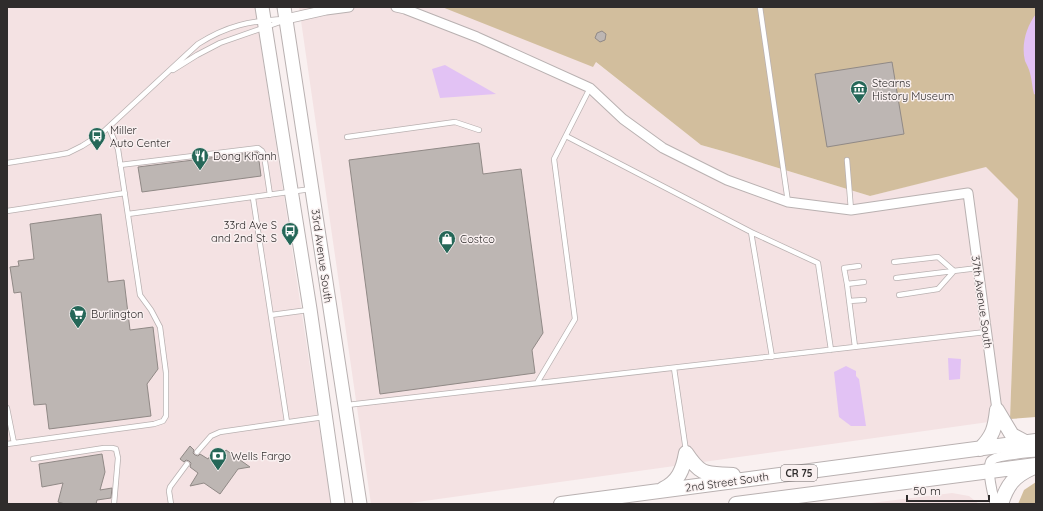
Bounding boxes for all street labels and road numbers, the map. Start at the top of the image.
street label: 33rd Avenue South [308,208,336,304]
street label: 37th Avenue South [969,254,995,350]
road number: CR 75 [781,465,817,481]
street label: 2nd Street South [684,469,770,495]

